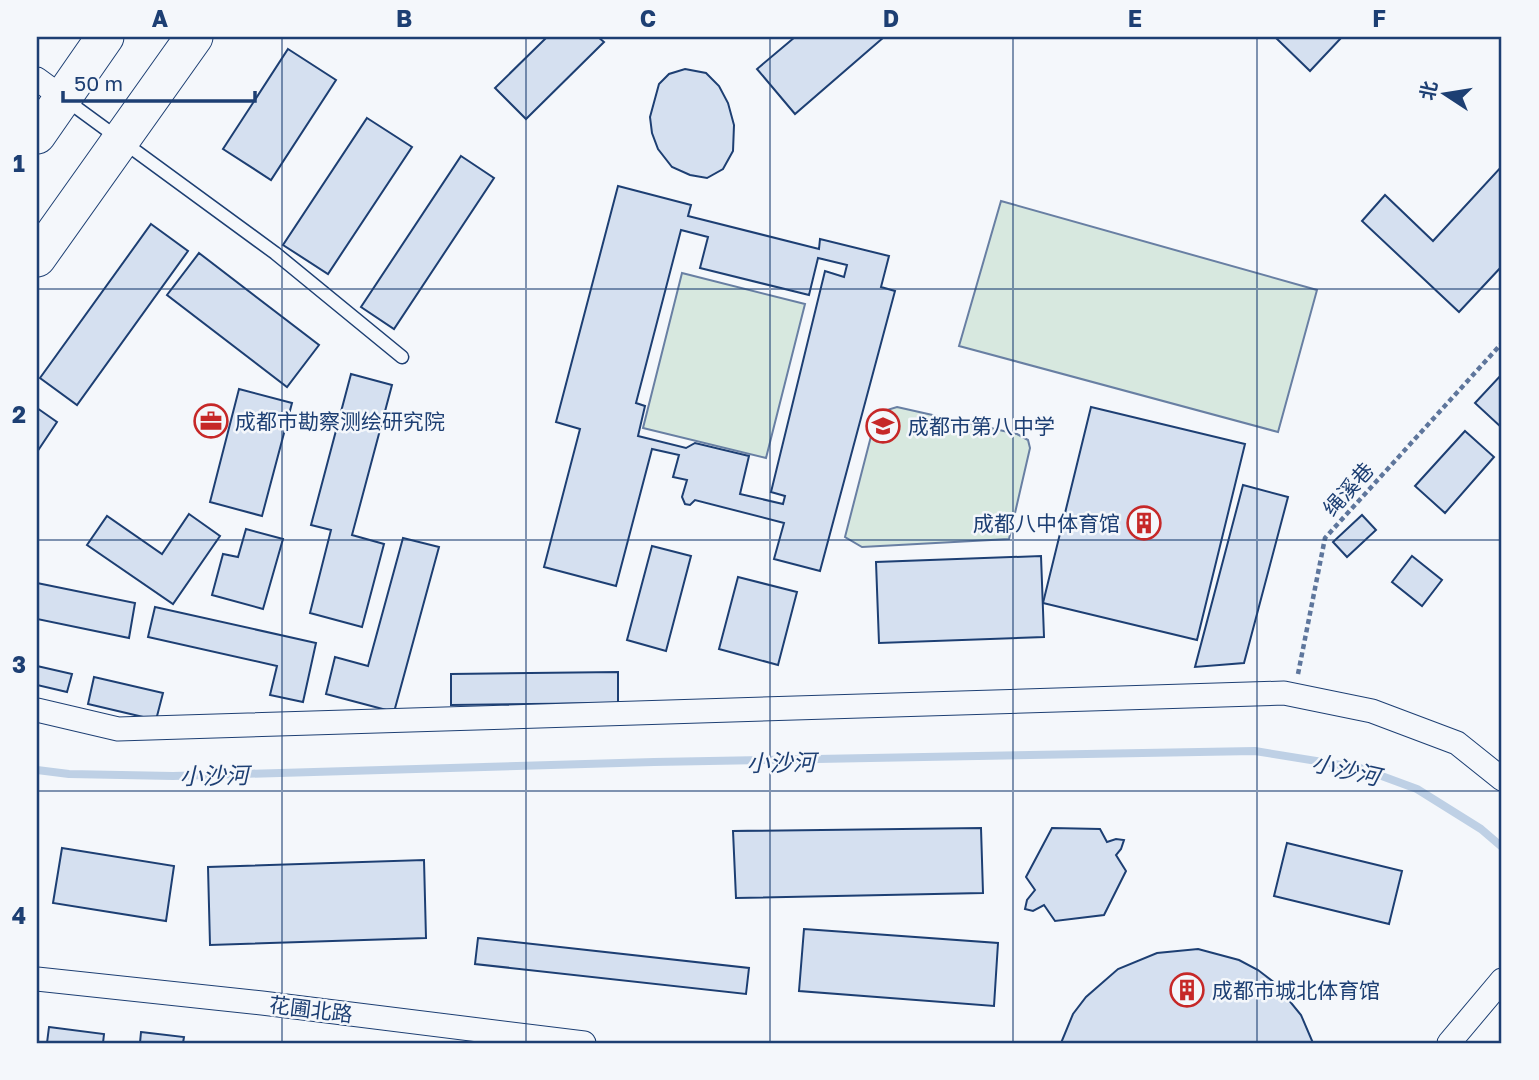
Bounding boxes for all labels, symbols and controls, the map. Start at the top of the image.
text: A [152,4,169,32]
text: B [396,4,412,32]
text: C [640,4,656,32]
text: D [883,4,899,32]
text: E [1128,4,1142,32]
text: F [1372,4,1386,32]
scale bar [63,60,256,104]
north arrow [1410,60,1480,130]
text: 50 m [74,70,123,96]
text: 北 [1415,79,1441,102]
text: 1 [13,149,25,177]
text: 2 [12,400,26,428]
office icon: 成都市勘察测绘研究院 [192,402,230,440]
school or university icon: 成都市第八中学 [864,407,902,445]
place label: 成都市勘察测绘研究院 [235,408,445,434]
place label: 成都市第八中学 [908,413,1055,439]
street label: 绳溪巷 [1317,457,1379,521]
building icon: 成都八中体育馆 [1125,504,1163,542]
place label: 成都八中体育馆 [973,510,1120,536]
text: 3 [12,650,26,678]
water label: 小沙河 [746,747,820,777]
water label: 小沙河 [1309,748,1387,791]
water label: 小沙河 [179,760,253,790]
text: 4 [12,901,26,929]
building icon: 成都市城北体育馆 [1168,971,1206,1009]
place label: 成都市城北体育馆 [1212,977,1380,1003]
street label: 花圃北路 [268,991,354,1027]

